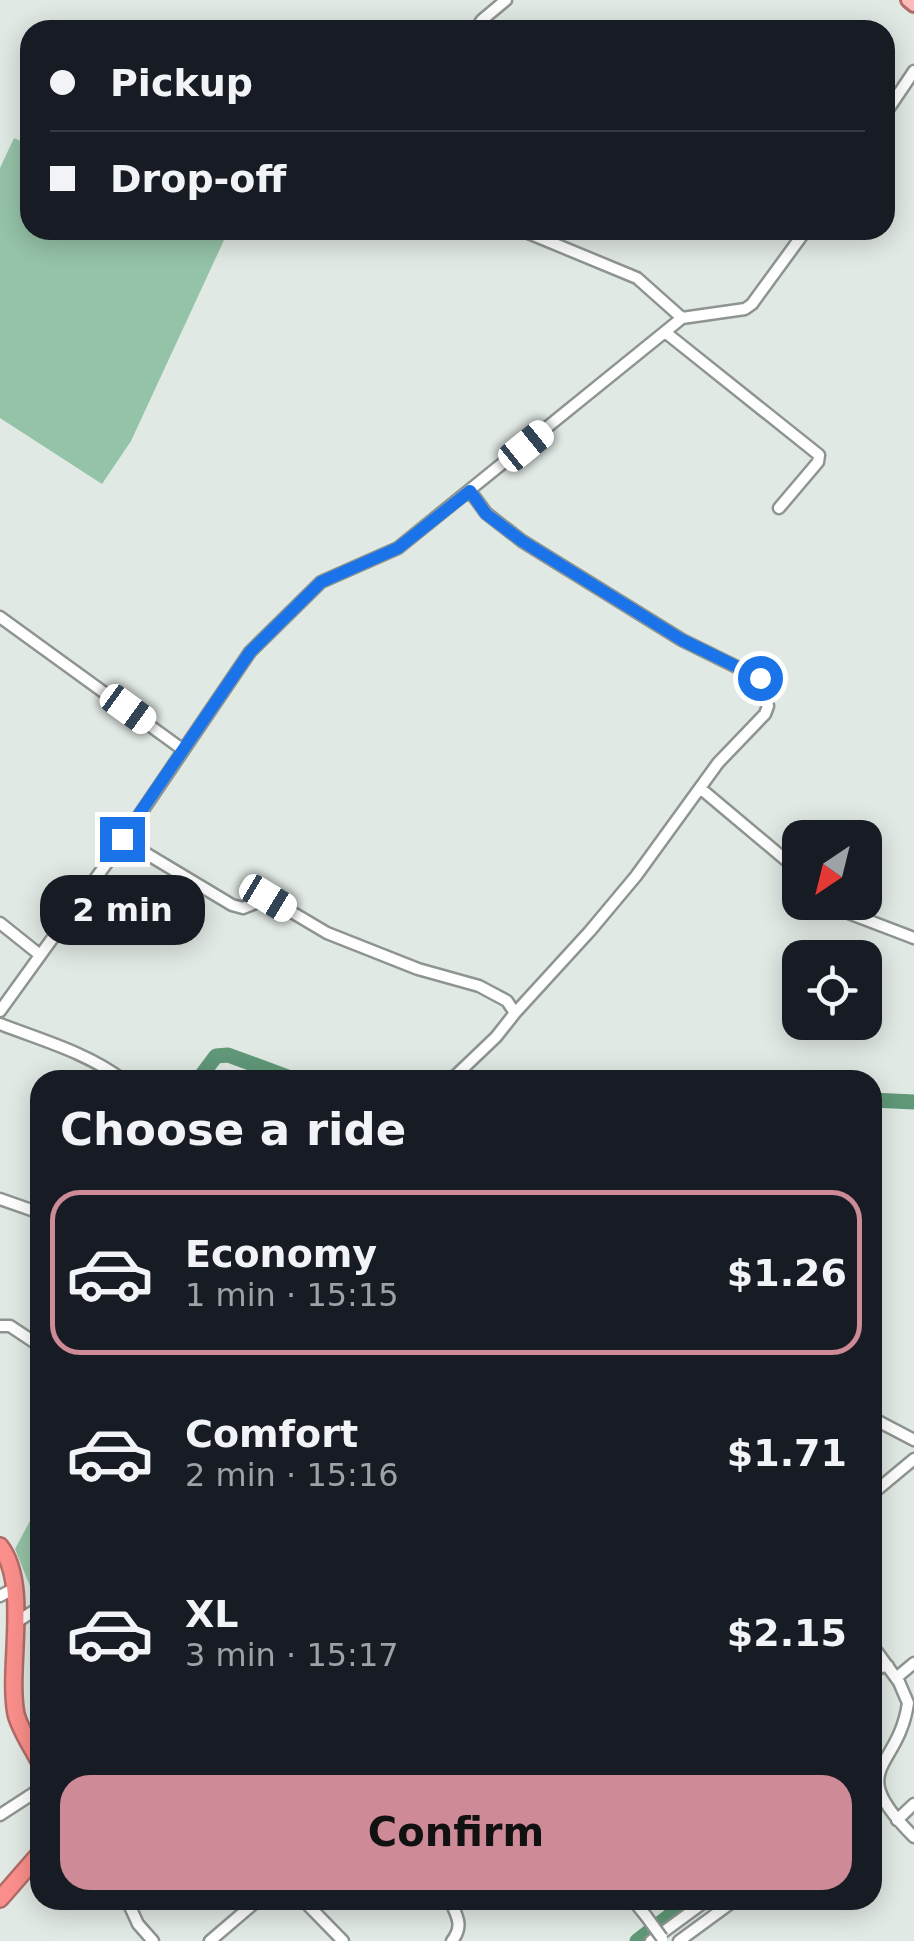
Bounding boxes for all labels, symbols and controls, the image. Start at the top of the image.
text: Pickup [110,61,253,105]
text: Drop-off [110,157,286,201]
car [493,415,559,477]
route start [738,656,783,701]
car [95,679,161,739]
route end [100,817,145,862]
north arrow [782,820,882,920]
map controls [782,820,882,1040]
car [235,870,301,926]
callout: 2 min [39,874,204,944]
text: 2 min [72,891,173,929]
button: locate [782,940,882,1040]
text: Choose a ride [60,1103,406,1156]
icon: car [65,1228,155,1318]
text: Economy [185,1232,377,1276]
text: $1.26 [727,1251,847,1295]
text: 1 min · 15:15 [185,1276,399,1314]
icon: car [65,1408,155,1498]
text: Comfort [185,1412,358,1456]
text: $1.71 [727,1431,847,1475]
text: 2 min · 15:16 [185,1456,399,1494]
icon: car [65,1588,155,1678]
text: XL [185,1592,239,1636]
text: $2.15 [727,1611,847,1655]
text: 3 min · 15:17 [185,1636,399,1674]
button: Confirm [60,1775,852,1890]

